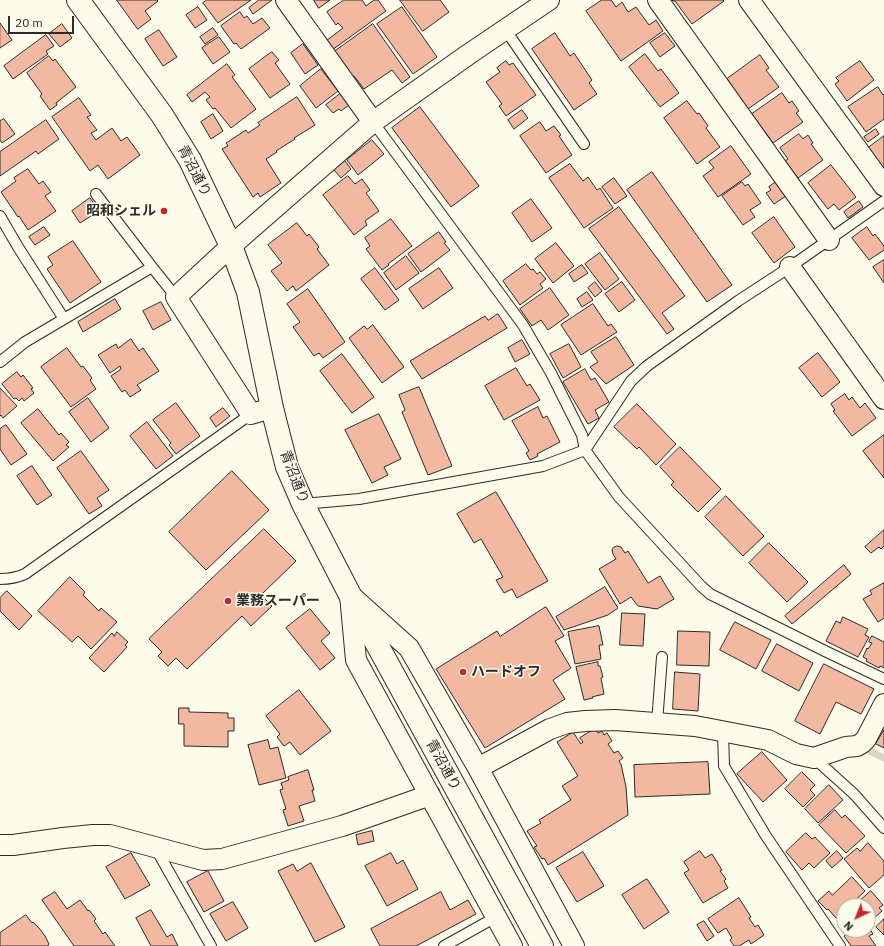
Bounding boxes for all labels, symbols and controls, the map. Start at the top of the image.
scale bar [10,8,76,34]
text: 20 m [15,15,43,30]
street label: 青沼通り [174,142,214,200]
place label: 昭和シェル [86,203,156,219]
marker: 昭和シェル [159,206,169,216]
street label: 青沼通り [276,448,312,506]
place label: 業務スーパー [236,593,320,609]
marker: 業務スーパー [223,596,233,606]
place label: ハードオフ [471,664,541,680]
marker: ハードオフ [458,667,468,677]
street label: 青沼通り [422,736,464,794]
north arrow [836,898,876,938]
text: N [841,918,856,934]

